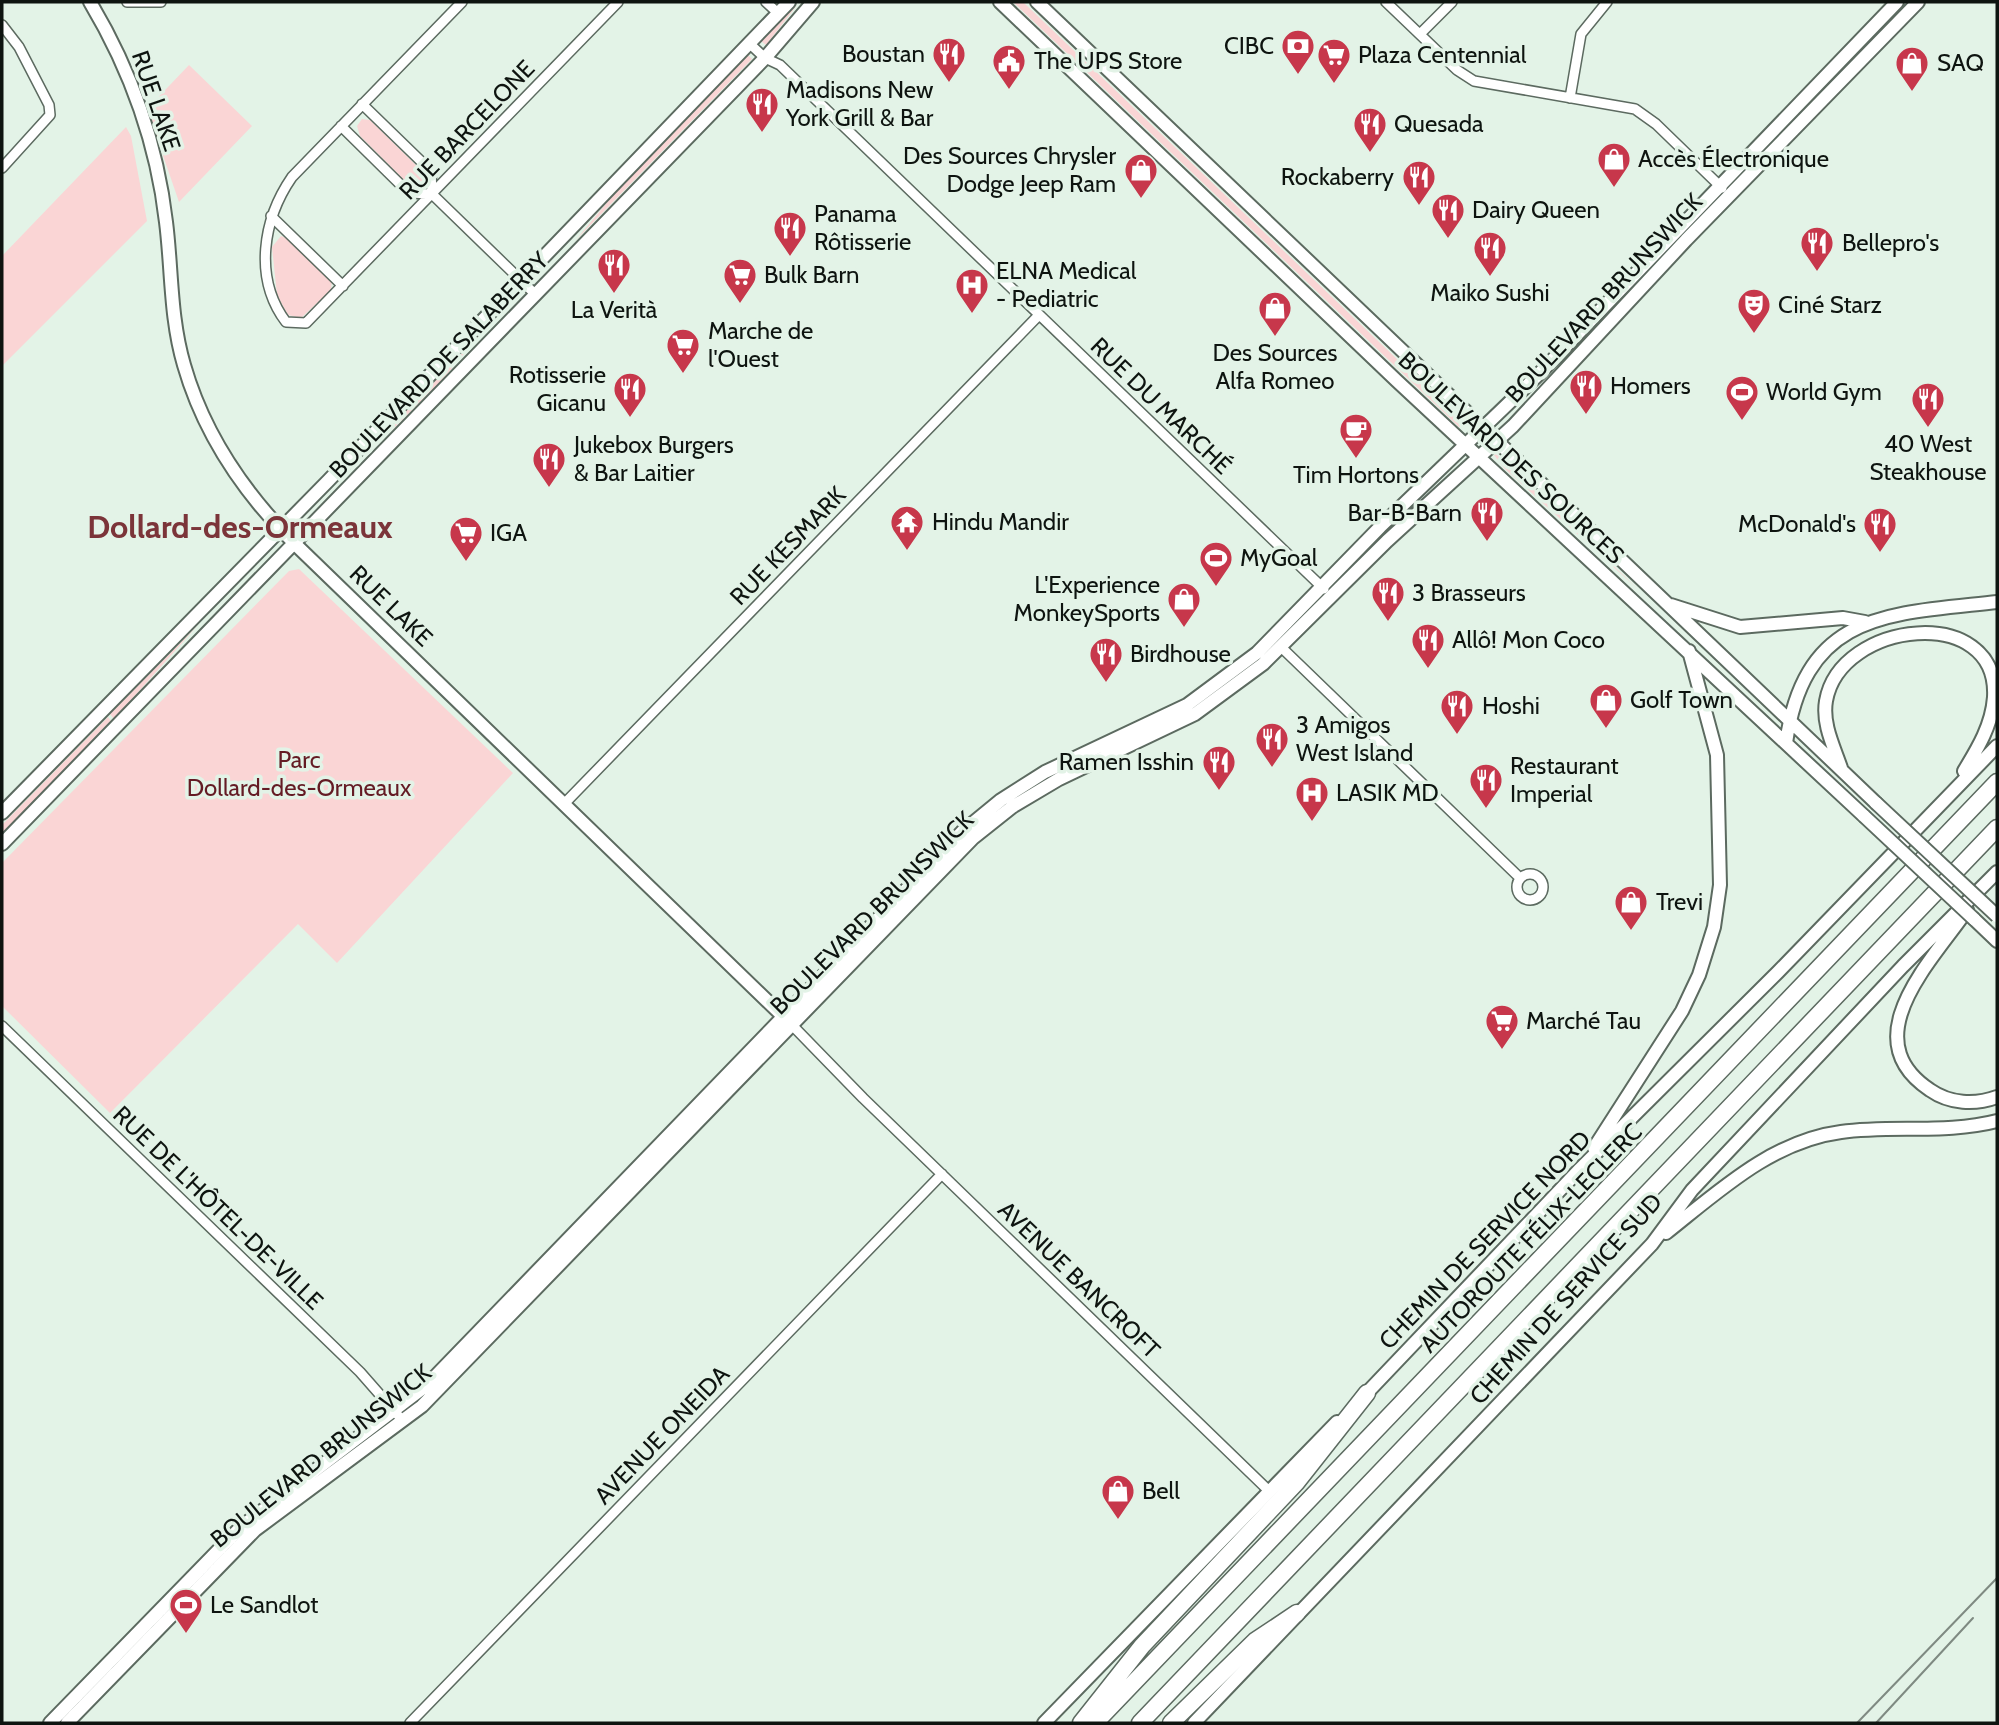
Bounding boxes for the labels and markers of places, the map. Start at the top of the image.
bank icon: CIBC [1279,27,1317,76]
place label: CIBC [1224,31,1274,60]
restaurant icon: Boustan [930,35,968,84]
supermarket icon: Plaza Centennial [1315,36,1353,85]
place label: Boustan [842,39,925,68]
place label: Plaza Centennial [1358,40,1527,69]
public building icon: The UPS Store [990,42,1028,91]
shop icon: SAQ [1893,44,1931,93]
place label: The UPS Store [1034,46,1182,75]
place label: SAQ [1937,48,1984,77]
place label: Madisons New York Grill & Bar [785,75,934,132]
restaurant icon: Madisons New York Grill & Bar [743,85,781,134]
restaurant icon: Quesada [1351,105,1389,154]
place label: Quesada [1394,109,1484,138]
shop icon: Accès Électronique [1595,140,1633,189]
place label: Des Sources Chrysler Dodge Jeep Ram [903,141,1116,198]
place label: Accès Électronique [1638,144,1829,173]
shop icon: Des Sources Chrysler Dodge Jeep Ram [1122,151,1160,200]
restaurant icon: Rockaberry [1400,158,1438,207]
place label: Rockaberry [1281,162,1394,191]
restaurant icon: Dairy Queen [1429,191,1467,240]
place label: Dairy Queen [1472,195,1600,224]
place label: Panama Rôtisserie [814,199,911,256]
restaurant icon: Panama Rôtisserie [771,209,809,258]
restaurant icon: Bellepro's [1798,224,1836,273]
place label: Bellepro's [1842,228,1939,257]
restaurant icon: Maiko Sushi [1471,229,1509,278]
restaurant icon: La Verità [595,246,633,295]
supermarket icon: Bulk Barn [721,256,759,305]
place label: ELNA Medical - Pediatric [996,256,1137,313]
place label: Bulk Barn [764,260,859,289]
hospital icon: ELNA Medical - Pediatric [953,266,991,315]
place label: Maiko Sushi [1430,278,1550,307]
theatre icon: Ciné Starz [1735,286,1773,335]
shop icon: Des Sources Alfa Romeo [1256,289,1294,338]
place label: Ciné Starz [1778,290,1882,319]
place label: La Verità [571,295,658,324]
place label: Marche de l'Ouest [708,316,813,373]
supermarket icon: Marche de l'Ouest [664,326,702,375]
place label: Des Sources Alfa Romeo [1213,338,1338,395]
place label: Rotisserie Gicanu [509,360,606,417]
restaurant icon: Homers [1567,367,1605,416]
restaurant icon: Rotisserie Gicanu [611,370,649,419]
place label: Homers [1610,371,1691,400]
sports icon: World Gym [1723,373,1761,422]
place label: World Gym [1766,377,1882,406]
restaurant icon: 40 West Steakhouse [1909,380,1947,429]
cafe icon: Tim Hortons [1337,411,1375,460]
place label: 40 West Steakhouse [1869,429,1987,486]
place label: Jukebox Burgers & Bar Laitier [573,430,734,487]
restaurant icon: Jukebox Burgers & Bar Laitier [530,440,568,489]
place label: Tim Hortons [1293,460,1419,489]
restaurant icon: Bar-B-Barn [1468,494,1506,543]
place label: Bar-B-Barn [1348,498,1462,527]
temple icon: Hindu Mandir [888,503,926,552]
restaurant icon: McDonald's [1861,505,1899,554]
place label: Hindu Mandir [932,507,1069,536]
place label: McDonald's [1738,509,1856,538]
supermarket icon: IGA [447,514,485,563]
place label: IGA [490,518,527,547]
sports icon: MyGoal [1197,539,1235,588]
place label: MyGoal [1240,543,1318,572]
place label: L'Experience MonkeySports [1014,570,1160,627]
restaurant icon: 3 Brasseurs [1369,574,1407,623]
place label: 3 Brasseurs [1412,578,1526,607]
shop icon: L'Experience MonkeySports [1165,580,1203,629]
restaurant icon: Allô! Mon Coco [1409,621,1447,670]
place label: Allô! Mon Coco [1452,625,1605,654]
restaurant icon: Birdhouse [1087,635,1125,684]
place label: Birdhouse [1130,639,1231,668]
shop icon: Golf Town [1587,681,1625,730]
place label: Golf Town [1630,685,1733,714]
restaurant icon: Hoshi [1438,687,1476,736]
place label: Hoshi [1482,691,1540,720]
place label: 3 Amigos West Island [1296,710,1413,767]
restaurant icon: 3 Amigos West Island [1253,720,1291,769]
restaurant icon: Ramen Isshin [1200,743,1238,792]
place label: Ramen Isshin [1059,747,1194,776]
place label: Restaurant Imperial [1510,751,1619,808]
restaurant icon: Restaurant Imperial [1467,761,1505,810]
hospital icon: LASIK MD [1293,774,1331,823]
place label: LASIK MD [1336,778,1439,807]
shop icon: Trevi [1612,883,1650,932]
place label: Trevi [1656,887,1703,916]
supermarket icon: Marché Tau [1483,1002,1521,1051]
place label: Marché Tau [1526,1006,1641,1035]
shop icon: Bell [1099,1472,1137,1521]
place label: Bell [1142,1476,1180,1505]
sports icon: Le Sandlot [167,1586,205,1635]
place label: Le Sandlot [210,1590,318,1619]

